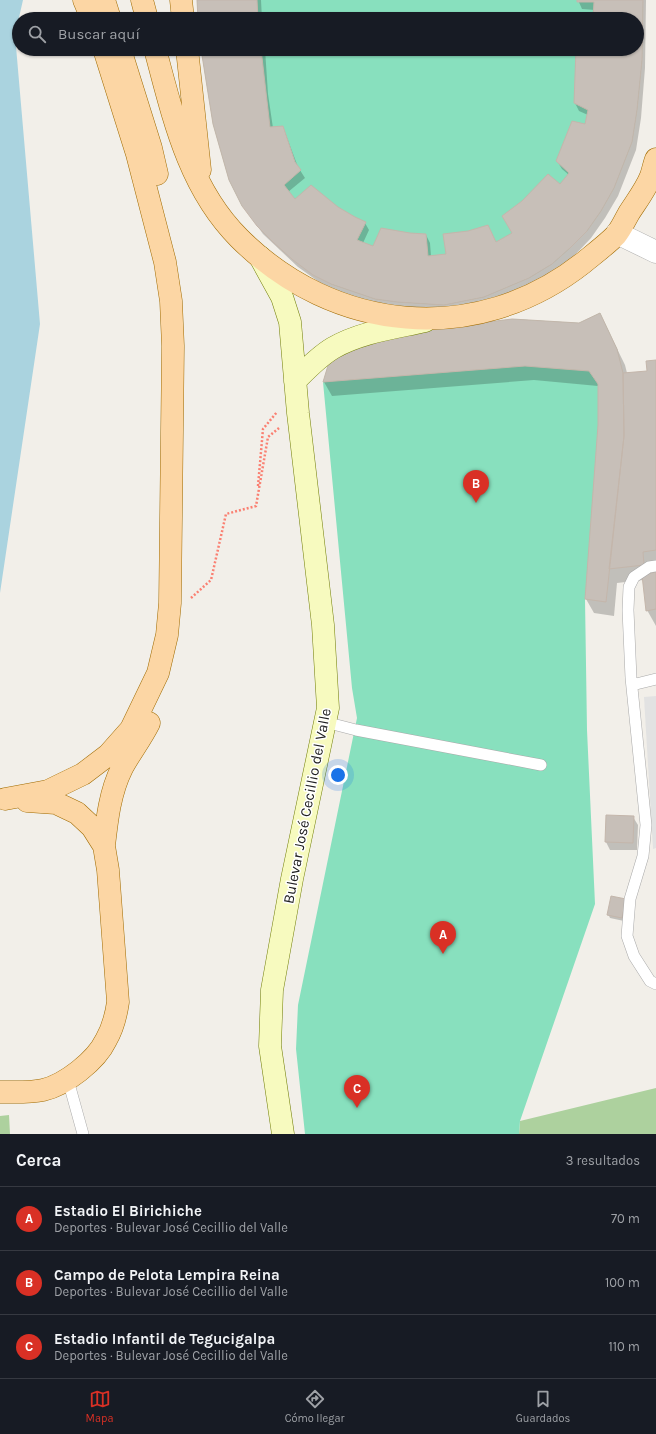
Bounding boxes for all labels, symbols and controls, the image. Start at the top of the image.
search box [12,12,644,56]
icon: search [26,23,48,45]
text: Buscar aquí [58,25,140,43]
pin: B [463,470,489,503]
street label: Bulevar José Cecillio del Valle [279,707,335,905]
your location [328,765,348,785]
pin: A [430,921,456,954]
pin: C [344,1075,370,1108]
text: Cerca [16,1150,61,1170]
text: 3 resultados [566,1153,640,1168]
text: Estadio El Birichiche [54,1202,202,1220]
text: A [25,1211,33,1226]
text: 70 m [611,1211,640,1226]
text: Deportes · Bulevar José Cecillio del Valle [54,1220,288,1235]
text: Campo de Pelota Lempira Reina [54,1266,280,1284]
text: B [25,1275,33,1290]
text: 100 m [605,1275,640,1290]
text: Deportes · Bulevar José Cecillio del Valle [54,1284,288,1299]
text: Estadio Infantil de Tegucigalpa [54,1330,275,1348]
text: C [25,1339,33,1354]
text: 110 m [608,1339,640,1354]
text: Deportes · Bulevar José Cecillio del Valle [54,1348,288,1363]
tab: Mapa [86,1388,113,1425]
tab: Cómo llegar [285,1388,344,1425]
tab: Guardados [516,1388,570,1425]

